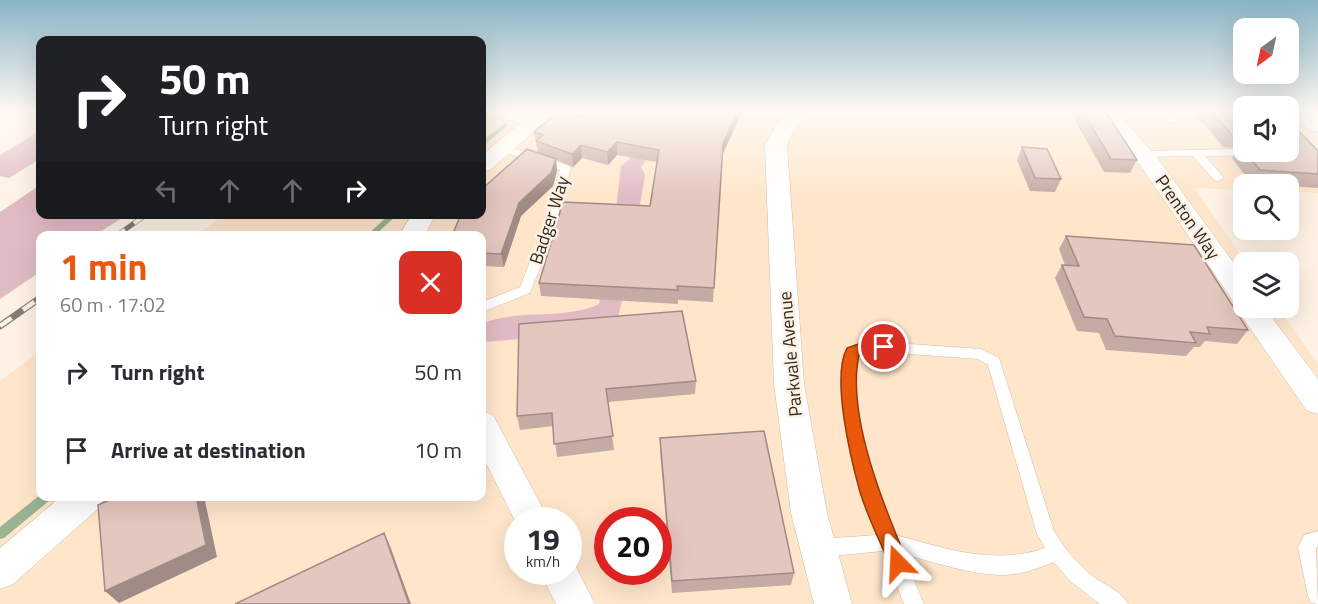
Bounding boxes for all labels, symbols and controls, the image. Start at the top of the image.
north arrow [1233,18,1299,84]
map controls [1233,18,1299,318]
text: 50 m [159,46,251,110]
icon: right [60,60,138,138]
button: sound [1233,96,1299,162]
text: Turn right [159,104,268,145]
street label: Prenton Way [1149,169,1227,265]
street label: Badger Way [522,172,576,268]
icon: left [150,174,183,207]
icon: ahead [213,174,246,207]
icon: ahead [276,174,309,207]
icon: right [339,174,372,207]
button: search [1233,174,1299,240]
text: 1 min [60,239,147,294]
button: close [399,251,462,314]
button: layers [1233,252,1299,318]
text: 60 m · 17:02 [60,289,166,320]
street label: Parkvale Avenue [771,290,809,418]
pin [858,321,909,372]
icon: arrive [867,330,900,363]
text: Turn right [111,355,205,389]
text: 50 m [414,355,462,389]
icon: right [60,356,93,389]
text: Arrive at destination [111,433,306,467]
text: 10 m [414,433,462,467]
icon: arrive [60,434,93,467]
speed limit sign: 20 [594,507,672,585]
text: 19 [526,516,560,562]
position arrow [866,531,930,595]
text: km/h [526,550,560,573]

